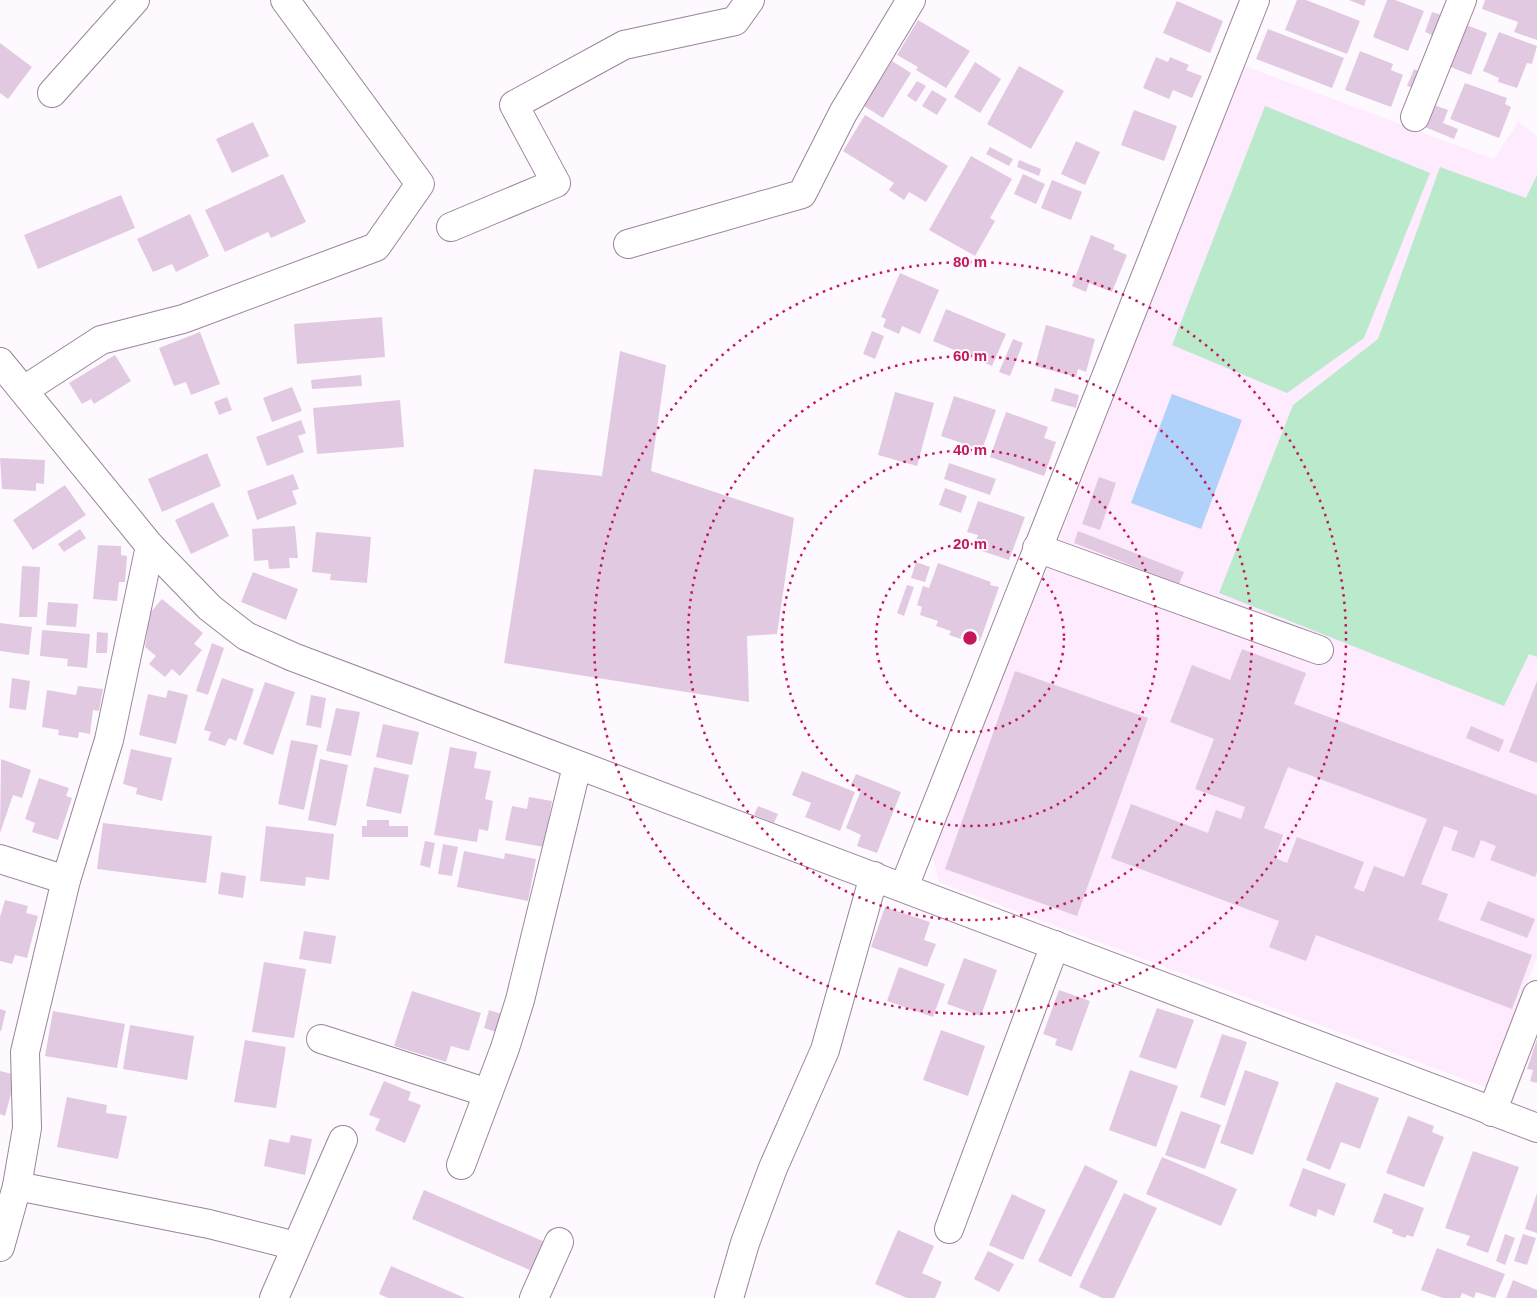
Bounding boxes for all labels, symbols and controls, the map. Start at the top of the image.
text: 80 m [953,253,987,270]
text: 60 m [953,347,987,364]
text: 40 m [953,441,987,458]
text: 20 m [953,535,987,552]
centre of rings [961,629,979,647]

